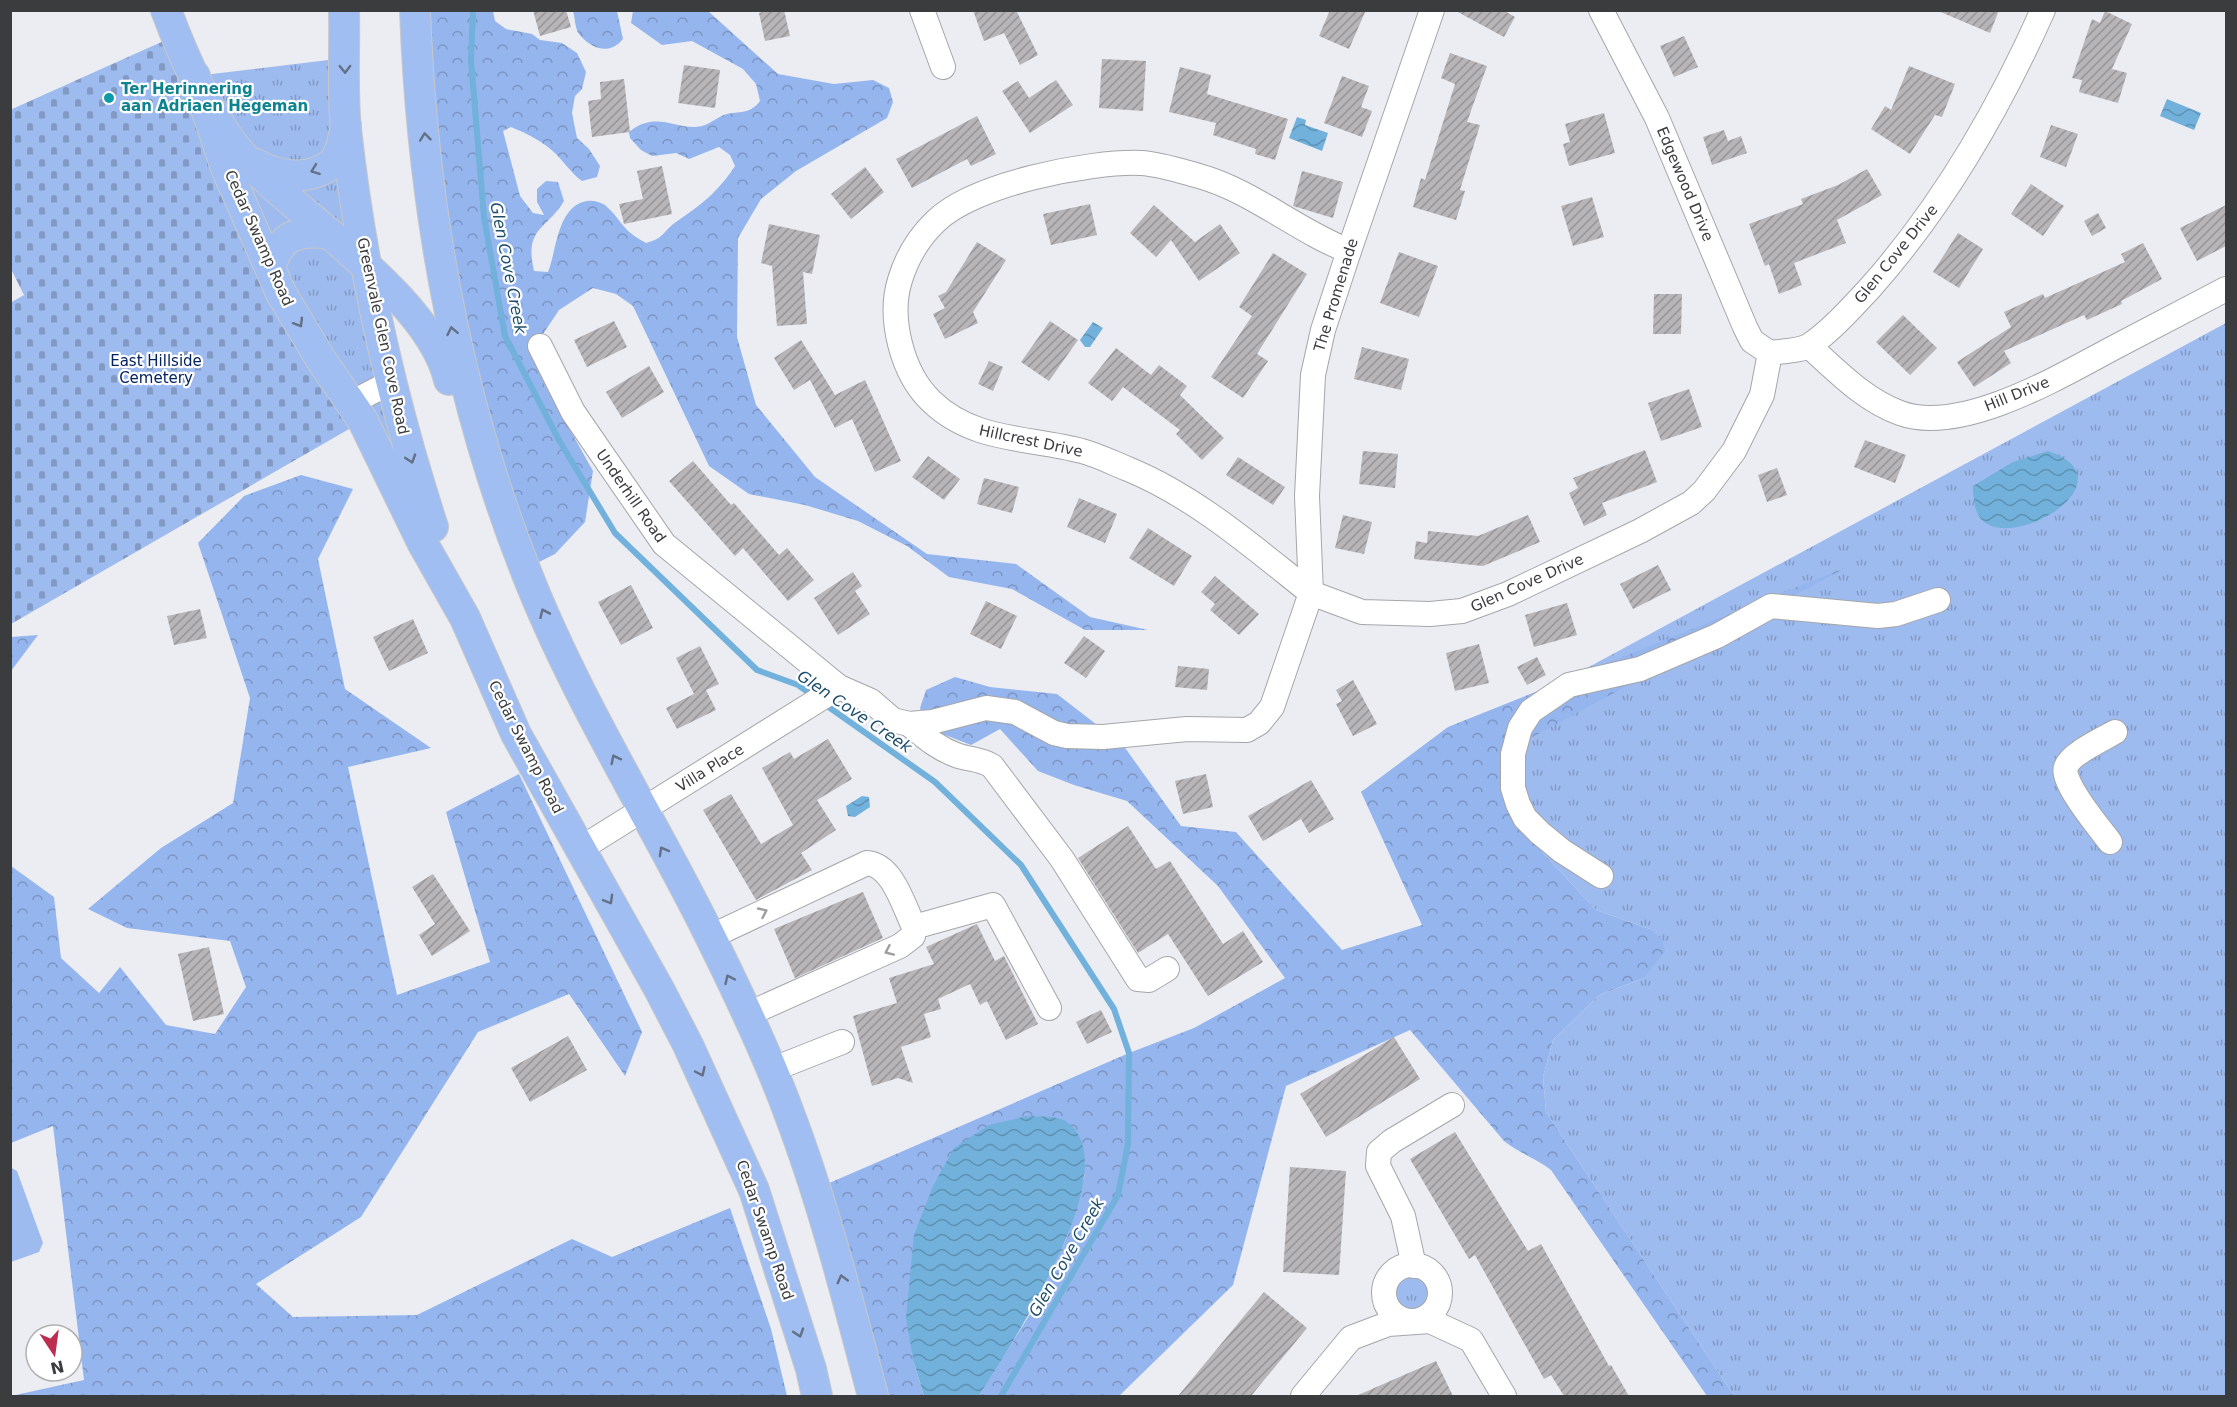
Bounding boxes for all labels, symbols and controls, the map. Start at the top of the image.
one-way arrow [339,64,351,73]
place label: Ter Herinnering aan Adriaen Hegeman [121,80,308,115]
marker: Ter Herinnering aan Adriaen Hegeman [102,91,116,105]
street label: Edgewood Drive [1653,124,1717,244]
one-way arrow [420,133,432,142]
one-way arrow [310,163,320,176]
street label: Cedar Swamp Road [221,167,297,309]
water label: Glen Cove Creek [486,201,531,336]
street label: Glen Cove Drive [1851,201,1941,307]
street label: Greenvale Glen Cove Road [353,236,413,436]
street label: The Promenade [1310,236,1362,355]
one-way arrow [292,317,303,327]
one-way arrow [446,326,459,336]
park label: East Hillside Cemetery [110,352,202,387]
street label: Hill Drive [1982,373,2052,415]
street label: Hillcrest Drive [978,421,1084,461]
street label: Underhill Road [592,446,670,546]
one-way arrow [404,453,416,464]
street label: Glen Cove Drive [1468,550,1586,616]
one-way arrow [539,608,551,619]
water label: Glen Cove Creek [794,666,916,757]
street label: Cedar Swamp Road [485,677,567,817]
street label: Villa Place [673,740,747,796]
one-way arrow [611,755,622,766]
one-way arrow [659,846,670,857]
one-way arrow [602,894,613,904]
one-way arrow [756,907,767,919]
one-way arrow [884,944,895,956]
one-way arrow [725,975,737,986]
one-way arrow [693,1066,705,1077]
street label: Cedar Swamp Road [733,1158,797,1302]
water label: Glen Cove Creek [1025,1194,1109,1320]
one-way arrow [837,1274,849,1285]
north arrow [24,1323,84,1383]
one-way arrow [792,1327,805,1338]
text: N [49,1356,66,1378]

